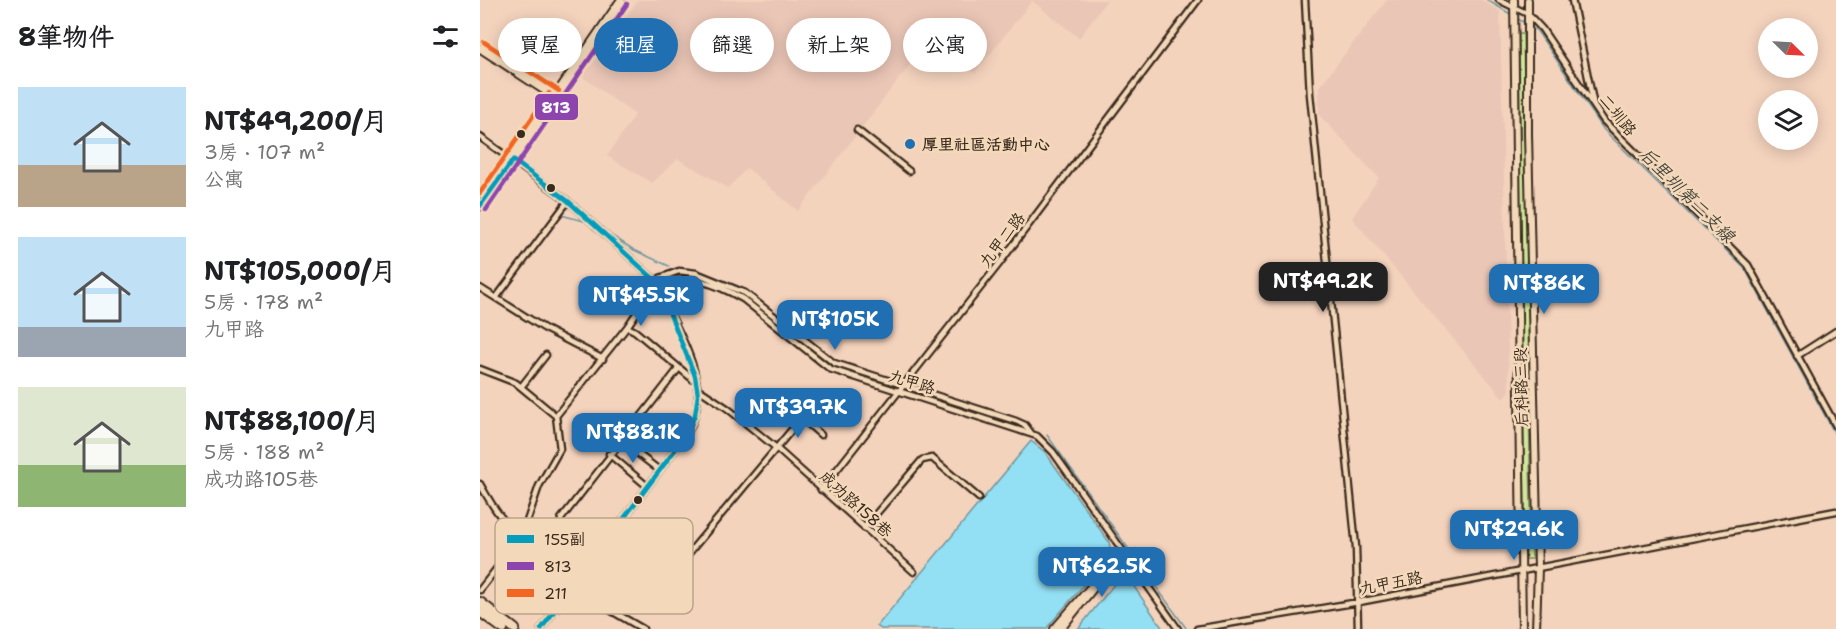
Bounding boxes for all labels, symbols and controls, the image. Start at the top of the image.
chip: 買屋 [498,18,582,72]
chip: 租屋 [594,18,678,72]
chip: 篩選 [690,18,774,72]
chip: 新上架 [786,18,891,72]
chip: 公寓 [903,18,987,72]
north arrow [1758,18,1818,78]
map controls [1758,18,1818,150]
text: 8筆物件 [18,19,114,54]
icon: filters [429,20,462,53]
street label: 二圳路 [1595,90,1641,140]
button: layers [1758,90,1818,150]
line badge: 813 [534,93,579,121]
text: 813 [541,97,571,118]
text: NT$49,200/月 [204,103,388,138]
icon: home [66,111,138,183]
unlabelled marker [515,128,527,140]
place label: 厚里社區活動中心 [922,134,1050,155]
marker: 厚里社區活動中心 [903,137,917,151]
text: 3房 · 107 m² [204,139,325,165]
water label: 后里圳第二支線 [1634,142,1741,249]
text: 公寓 [204,166,244,192]
unlabelled marker [545,182,557,194]
street label: 九甲二路 [974,208,1030,272]
text: NT$105,000/月 [204,253,397,288]
icon: home [66,261,138,333]
pin: NT$49.2K [1261,262,1385,313]
pin: NT$86K [1495,264,1593,315]
text: NT$49.2K [1273,268,1373,294]
text: NT$86K [1503,270,1585,296]
pin: NT$45.5K [579,276,703,327]
text: NT$45.5K [592,282,690,308]
text: 5房 · 178 m² [204,289,323,315]
pin: NT$105K [780,300,890,351]
text: NT$105K [791,306,879,332]
text: 九甲路 [204,316,264,342]
street label: 后科路三段 [1510,347,1532,427]
street label: 九甲路 [886,365,938,399]
pin: NT$39.7K [736,388,860,439]
text: NT$39.7K [749,394,847,420]
text: NT$88,100/月 [204,403,380,438]
icon: home [66,411,138,483]
pin: NT$88.1K [571,413,695,464]
text: NT$88.1K [586,419,680,445]
text: 5房 · 188 m² [204,439,324,465]
text: 成功路105巷 [204,466,318,492]
street label: 成功路158巷 [815,466,897,542]
unlabelled marker [632,494,644,506]
pin: NT$29.6K [1452,510,1576,561]
text: NT$29.6K [1464,516,1564,542]
legend [495,518,693,614]
text: 155副 [544,529,586,550]
pin: NT$62.5K [1040,547,1164,598]
text: NT$62.5K [1052,553,1152,579]
text: 813 [544,556,572,577]
street label: 九甲五路 [1358,567,1424,599]
text: 211 [544,583,567,604]

